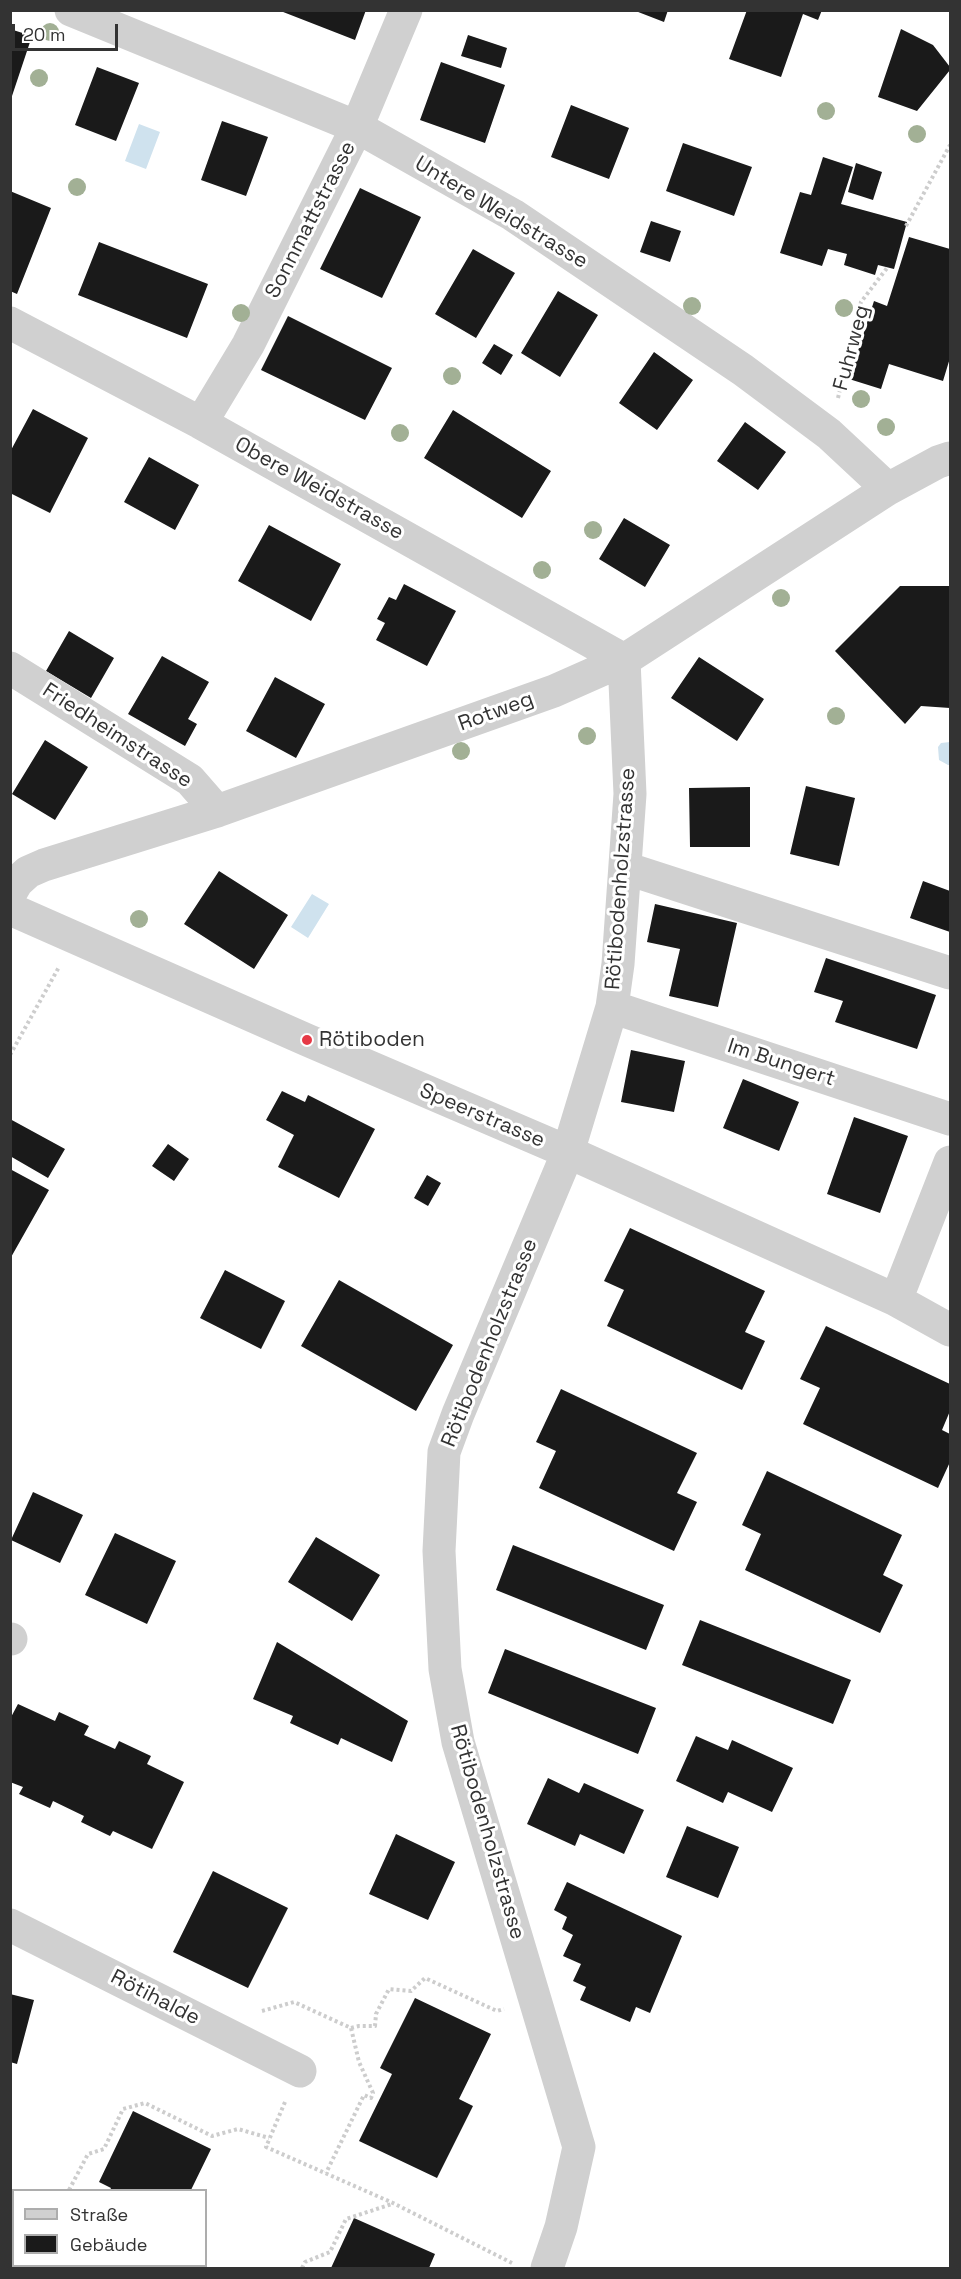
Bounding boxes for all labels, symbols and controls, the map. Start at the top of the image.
scale bar [15,12,122,50]
text: 20 m [23,23,66,46]
street label: Sonnmattstrasse [261,137,361,303]
street label: Untere Weidstrasse [410,151,592,275]
street label: Fuhrweg [829,302,875,394]
street label: Obere Weidstrasse [230,432,408,546]
street label: Friedheimstrasse [37,678,197,794]
street label: Rotweg [455,687,537,737]
street label: Rötibodenholzstrasse [601,767,641,991]
place label: Rötiboden [319,1027,425,1053]
marker: Rötiboden [300,1033,314,1047]
street label: Im Bungert [724,1034,838,1092]
street label: Speerstrasse [416,1078,548,1154]
street label: Rötibodenholzstrasse [437,1235,543,1451]
street label: Rötibodenholzstrasse [444,1722,530,1942]
street label: Rötihalde [106,1965,204,2031]
legend [12,2189,207,2267]
text: Straße [70,2203,128,2226]
text: Gebäude [70,2233,148,2256]

